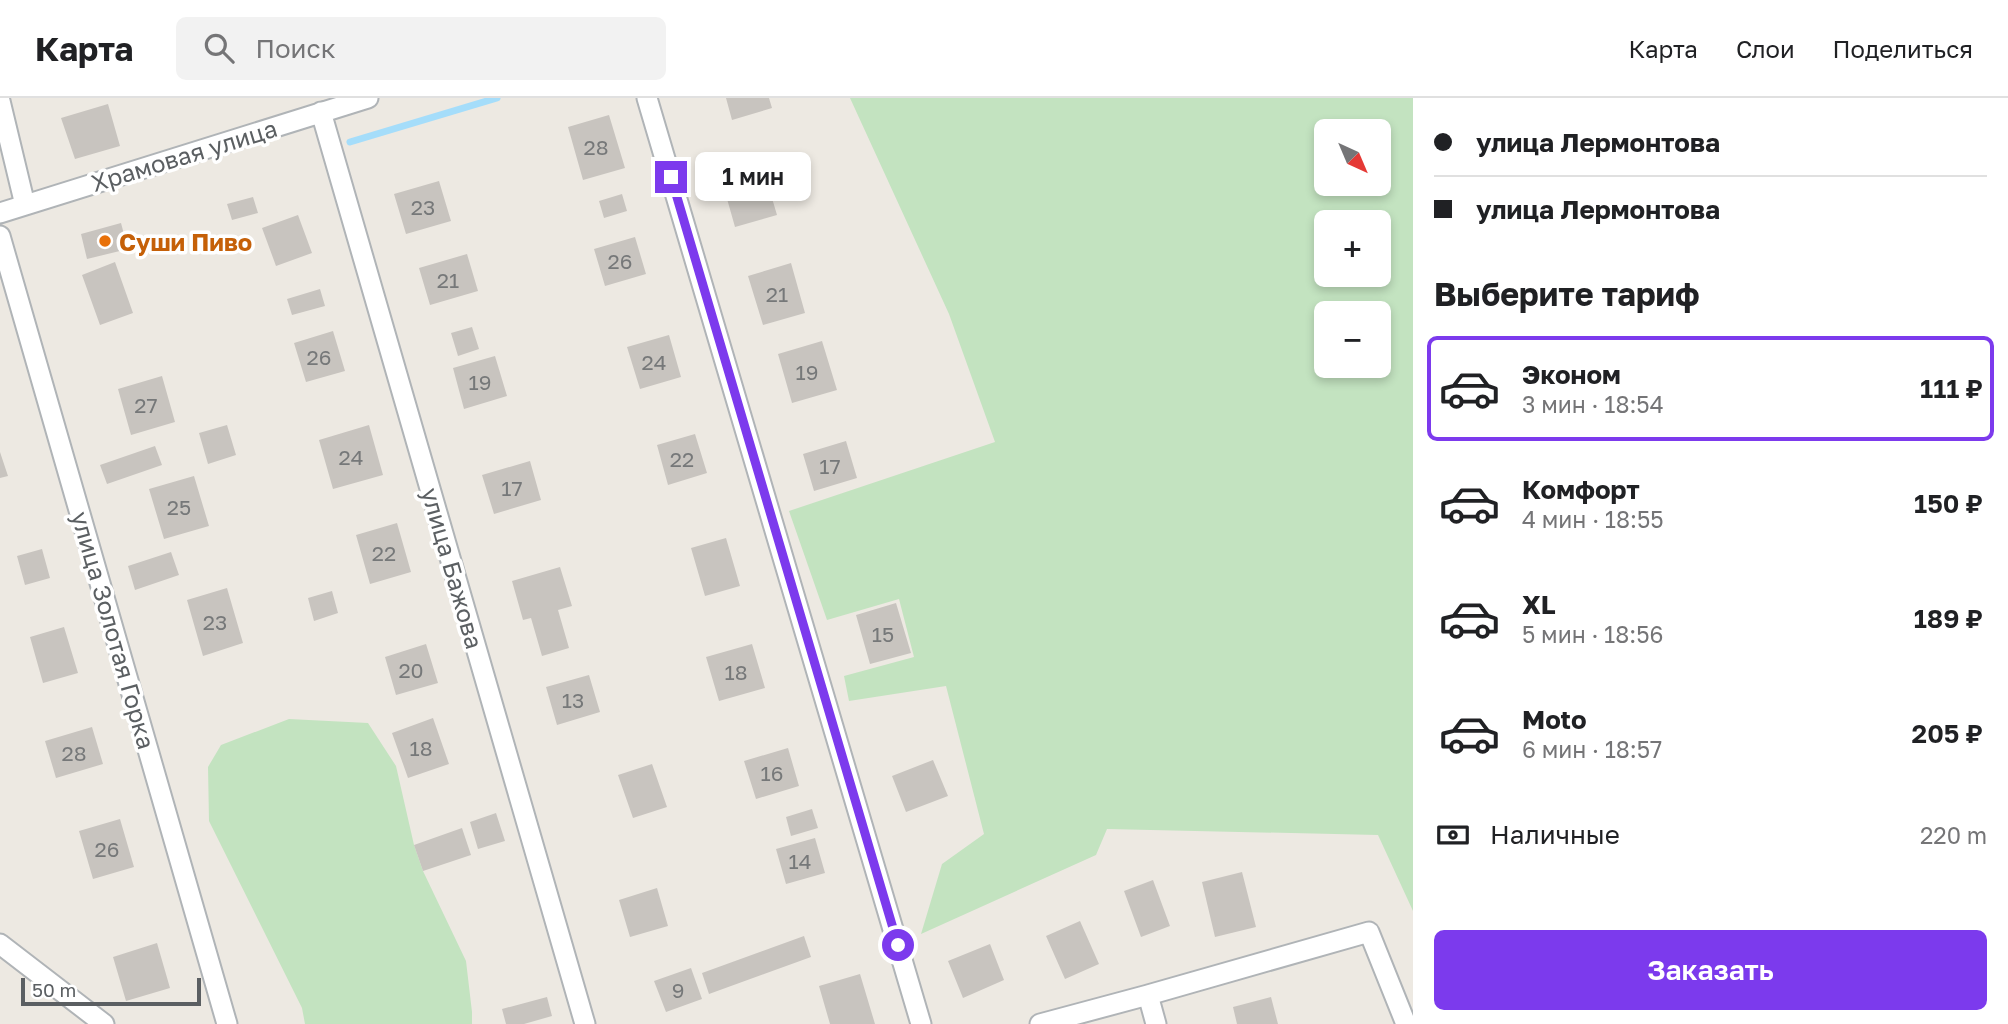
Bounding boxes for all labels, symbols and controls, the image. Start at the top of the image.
search box [176,17,666,80]
text: Карта [35,29,134,68]
icon: search [200,29,238,67]
text: Поиск [256,33,336,64]
text: Карта [1628,34,1698,63]
text: Слои [1736,34,1795,63]
text: Поделиться [1833,34,1973,63]
street label: Храмовая улица [87,113,281,197]
north arrow [1314,119,1391,196]
map controls [1314,119,1391,378]
text: улица Лермонтова [1476,127,1720,158]
house number: 28 [584,134,609,160]
callout: 1 мин [696,153,811,202]
route end [655,161,687,193]
text: 1 мин [722,162,784,190]
house number: 23 [411,194,435,220]
text: улица Лермонтова [1476,194,1720,225]
button: + [1314,210,1391,287]
place label: Суши Пиво [119,227,252,256]
marker: Суши Пиво [97,233,113,249]
house number: 26 [608,248,632,274]
house number: 21 [437,267,459,293]
text: Выберите тариф [1434,275,1700,313]
house number: 21 [766,281,788,307]
button: − [1314,301,1391,378]
house number: 26 [307,344,331,370]
house number: 24 [642,349,667,375]
icon: car [1438,357,1501,420]
house number: 19 [796,359,818,385]
text: Эконом [1522,359,1621,390]
house number: 19 [469,369,491,395]
text: 111 ₽ [1920,373,1983,404]
text: 3 мин · 18:54 [1522,390,1664,418]
house number: 27 [134,392,158,418]
house number: 24 [339,444,364,470]
house number: 22 [670,446,694,472]
house number: 17 [819,453,841,479]
icon: car [1438,472,1501,535]
text: Комфорт [1522,474,1640,505]
house number: 17 [501,475,523,501]
street label: улица Бажова [416,484,490,652]
text: 150 ₽ [1914,488,1983,519]
house number: 25 [167,494,191,520]
text: 4 мин · 18:55 [1522,505,1664,533]
street label: улица Золотая Горка [66,508,162,752]
house number: 22 [372,540,396,566]
icon: car [1438,587,1501,650]
text: XL [1522,589,1556,620]
text: 189 ₽ [1914,603,1983,634]
house number: 23 [203,609,227,635]
text: 5 мин · 18:56 [1522,620,1663,648]
house number: 15 [872,621,894,647]
house number: 20 [398,657,424,683]
house number: 18 [725,659,748,685]
house number: 13 [562,687,584,713]
icon: car [1438,702,1501,765]
text: Moto [1522,704,1587,735]
text: 205 ₽ [1912,718,1983,749]
house number: 18 [410,735,433,761]
text: 6 мин · 18:57 [1522,735,1662,763]
house number: 28 [62,740,87,766]
house number: 16 [761,760,783,786]
icon: cash [1434,816,1472,854]
text: Наличные [1490,819,1620,850]
text: 220 m [1920,821,1987,849]
house number: 26 [95,836,119,862]
house number: 14 [789,848,812,874]
route start [882,929,914,961]
button: Заказать [1434,930,1987,1010]
scale bar [21,975,201,1007]
house number: 9 [672,977,684,1003]
text: 50 m [32,978,76,1001]

